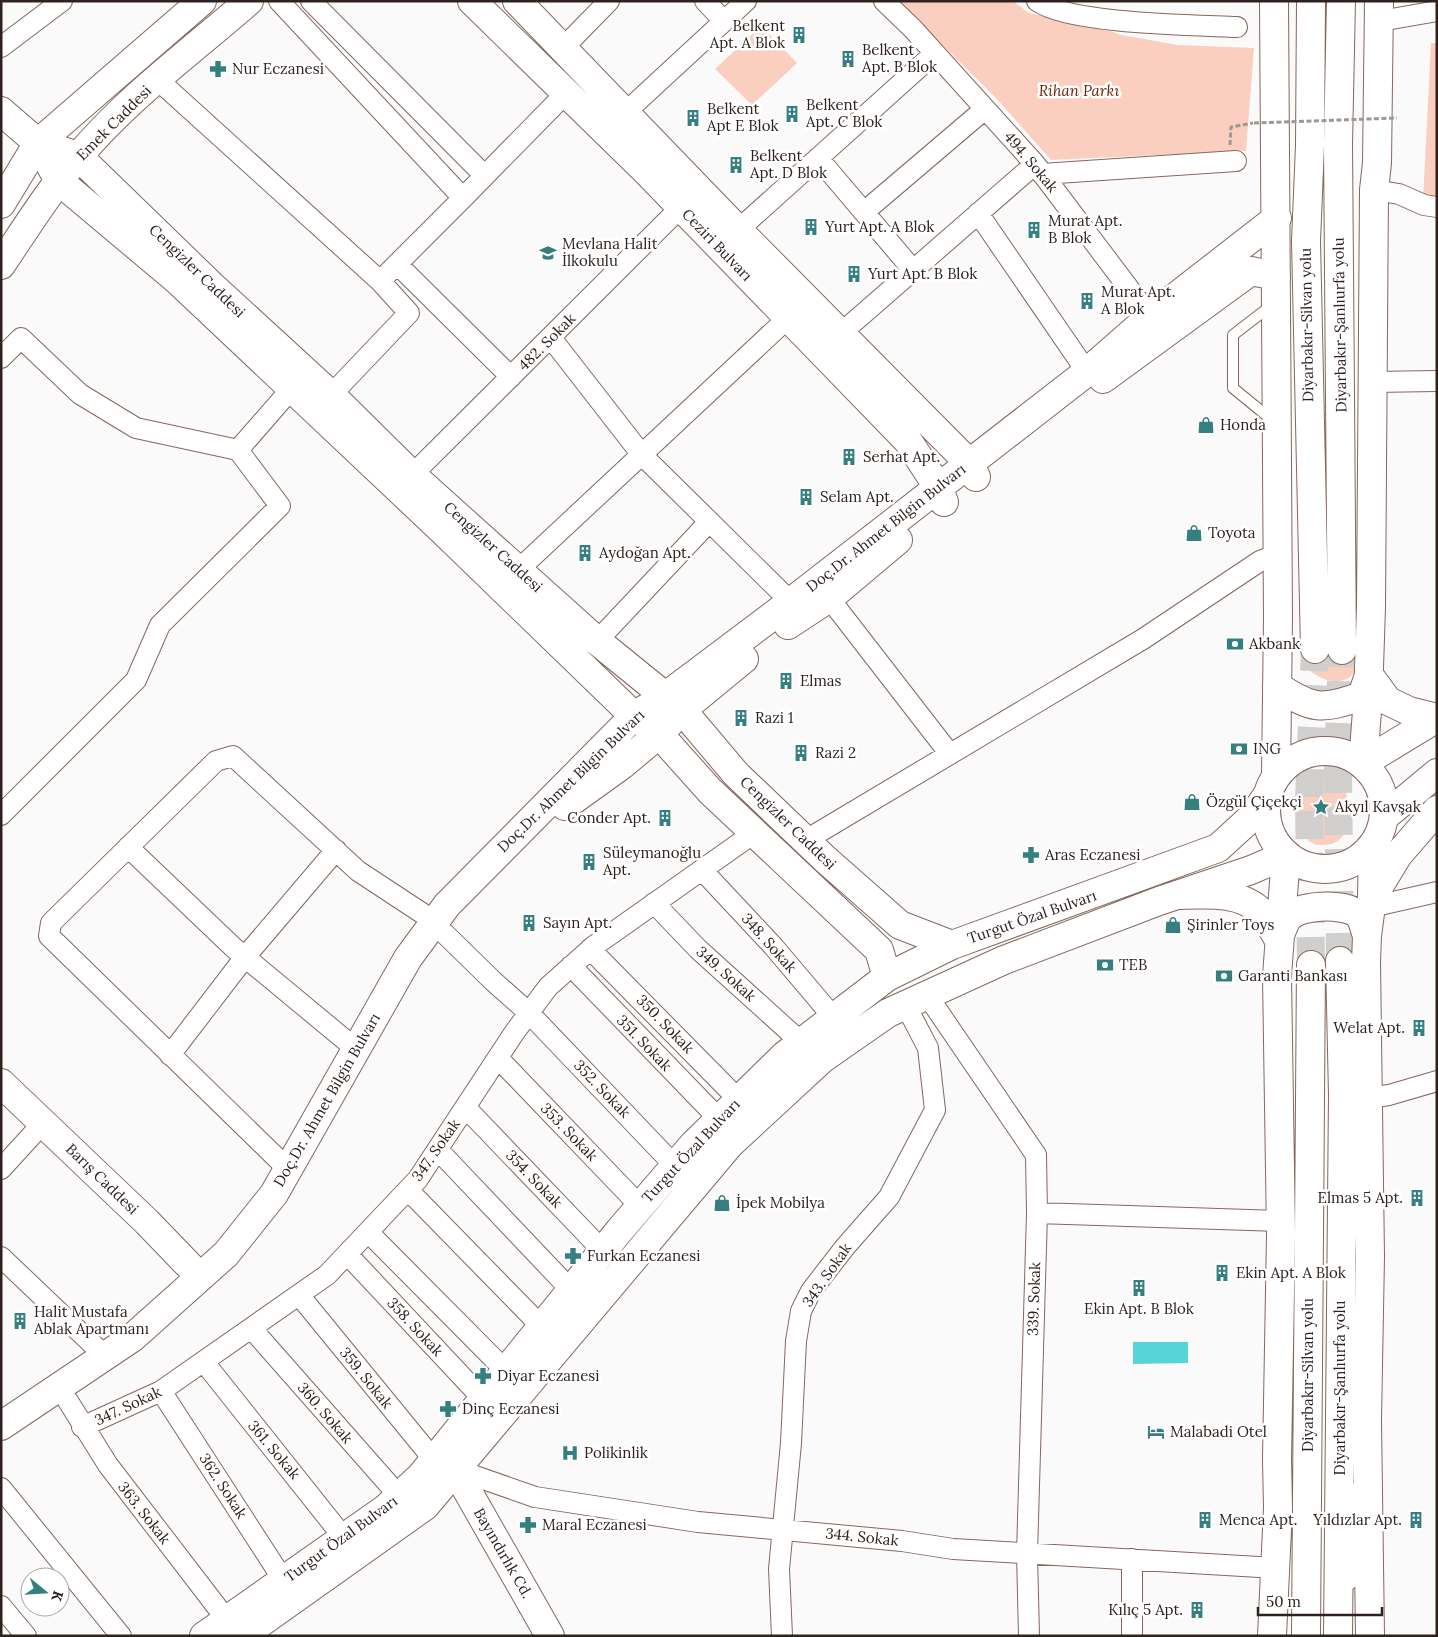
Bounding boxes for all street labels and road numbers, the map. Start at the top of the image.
street label: Emek Caddesi [72,81,155,164]
street label: 494. Sokak [1000,127,1062,196]
street label: Ceziri Bulvarı [678,205,757,285]
street label: Cengizler Caddesi [145,220,249,321]
street label: Diyarbakır-Şanlıurfa yolu [1328,237,1351,413]
street label: Diyarbakır-Silvan yolu [1296,248,1317,402]
street label: 482. Sokak [514,309,579,374]
street label: Doç.Dr. Ahmet Bilgin Bulvarı [802,459,969,596]
street label: Cengizler Caddesi [440,497,547,596]
street label: Doç.Dr. Ahmet Bilgin Bulvarı [493,705,648,856]
street label: Cengizler Caddesi [736,772,840,873]
street label: Turgut Özal Bulvarı [965,886,1099,948]
street label: 348. Sokak [738,909,801,976]
street label: 349. Sokak [693,942,760,1005]
street label: 350. Sokak [633,990,698,1057]
street label: Doç.Dr. Ahmet Bilgin Bulvarı [269,1010,384,1190]
street label: 351. Sokak [613,1011,676,1075]
street label: 352. Sokak [570,1056,635,1122]
street label: Turgut Özal Bulvarı [638,1095,744,1207]
street label: 353. Sokak [537,1099,602,1165]
street label: 347. Sokak [407,1115,464,1184]
street label: Barış Caddesi [62,1139,143,1218]
street label: 354. Sokak [502,1146,567,1212]
street label: 343. Sokak [798,1239,855,1310]
street label: 339. Sokak [1023,1262,1044,1336]
street label: 358. Sokak [383,1293,447,1360]
street label: Diyarbakır-Silvan yolu [1298,1298,1317,1452]
street label: Diyarbakır-Şanlıurfa yolu [1330,1300,1349,1476]
street label: 359. Sokak [336,1343,397,1412]
street label: 360. Sokak [294,1378,357,1447]
street label: 347. Sokak [91,1382,164,1429]
street label: 361. Sokak [244,1416,305,1483]
street label: 362. Sokak [195,1450,252,1522]
street label: 363. Sokak [114,1478,175,1548]
street label: Turgut Özal Bulvarı [280,1491,401,1586]
street label: Bayındırlık Cd. [470,1504,537,1601]
street label: 344. Sokak [825,1523,900,1550]

